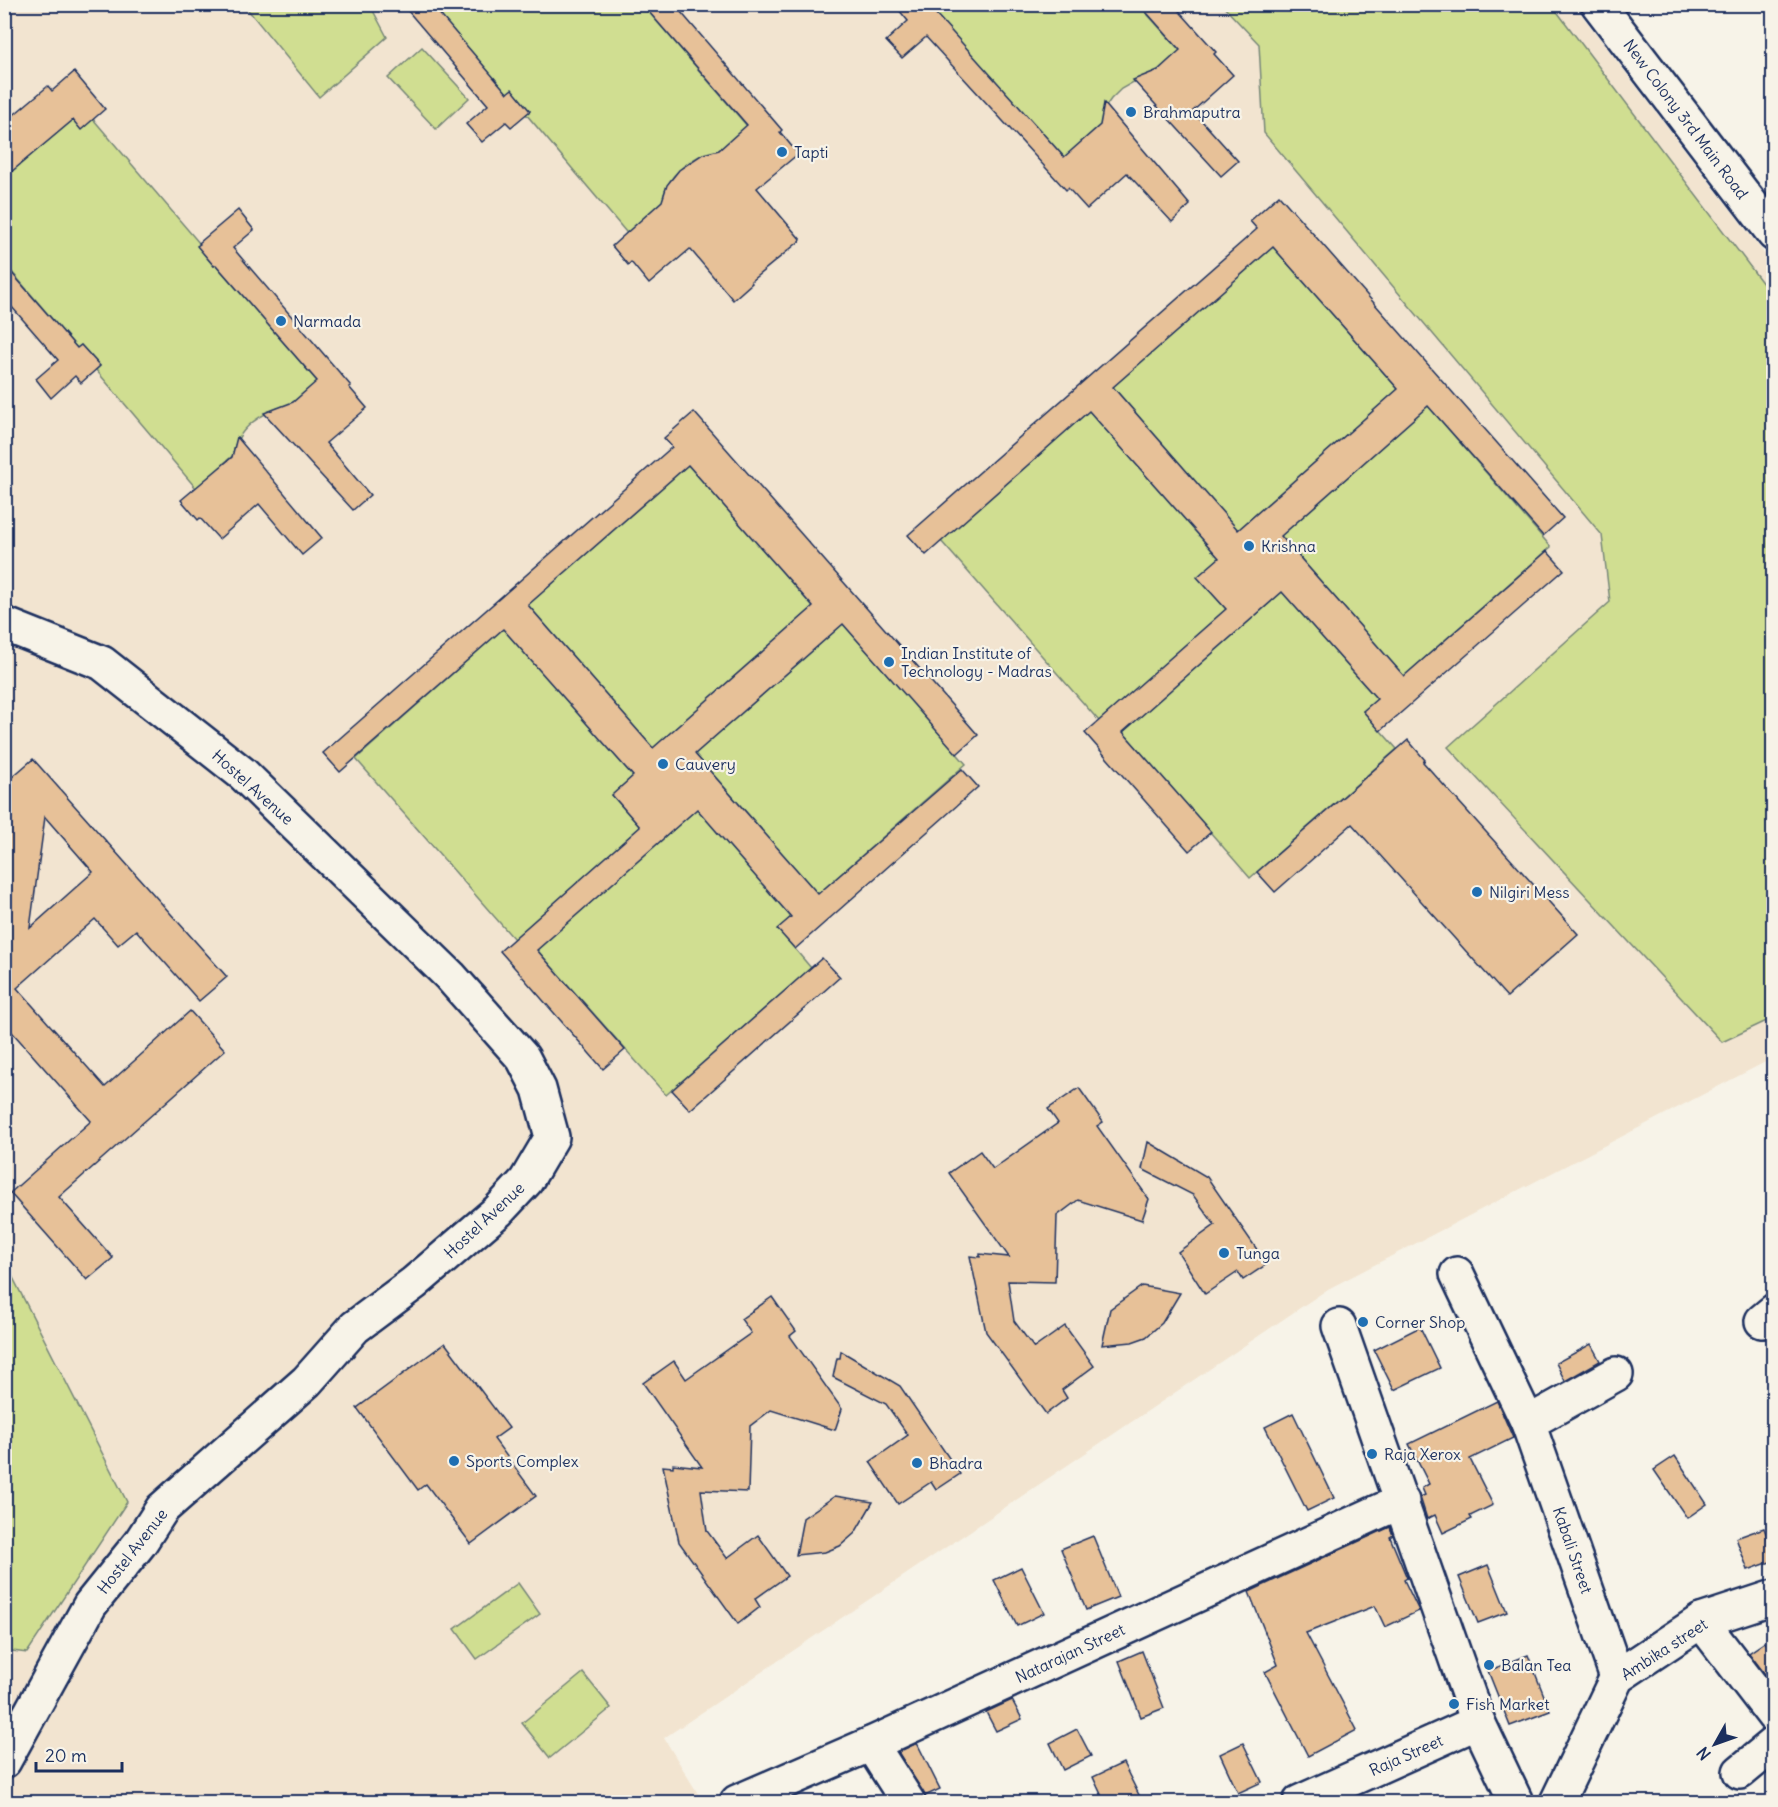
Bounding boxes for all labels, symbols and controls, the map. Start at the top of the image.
street label: New Colony 3rd Main Road [1619,35,1753,203]
place label: Brahmaputra [1143,102,1241,122]
marker: Brahmaputra [1124,105,1138,119]
place label: Tapti [794,142,828,162]
marker: Tapti [775,145,789,159]
place label: Narmada [293,311,361,331]
marker: Narmada [274,314,288,328]
place label: Krishna [1261,536,1316,556]
marker: Krishna [1242,539,1256,553]
place label: Indian Institute of Technology - Madras [901,643,1052,681]
marker: Indian Institute of Technology - Madras [882,655,896,669]
street label: Hostel Avenue [208,745,298,829]
place label: Cauvery [675,754,736,774]
marker: Cauvery [656,757,670,771]
place label: Nilgiri Mess [1489,882,1570,902]
marker: Nilgiri Mess [1470,885,1484,899]
street label: Hostel Avenue [440,1178,528,1262]
place label: Tunga [1236,1243,1280,1263]
marker: Tunga [1217,1246,1231,1260]
place label: Corner Shop [1375,1312,1465,1332]
marker: Corner Shop [1356,1315,1370,1329]
place label: Raja Xerox [1384,1444,1461,1464]
marker: Raja Xerox [1365,1447,1379,1461]
place label: Sports Complex [466,1451,579,1471]
place label: Bhadra [929,1453,983,1473]
marker: Sports Complex [447,1454,461,1468]
marker: Bhadra [910,1456,924,1470]
street label: Hostel Avenue [93,1504,171,1598]
street label: Kabali Street [1549,1504,1597,1597]
street label: Ambika street [1617,1613,1711,1684]
street label: Natarajan Street [1012,1619,1129,1687]
place label: Balan Tea [1501,1655,1571,1675]
marker: Balan Tea [1482,1658,1496,1672]
place label: Fish Market [1466,1694,1550,1714]
marker: Fish Market [1447,1697,1461,1711]
north arrow [1685,1714,1745,1774]
street label: Raja Street [1366,1730,1446,1780]
scale bar [36,1735,122,1773]
text: N [1692,1743,1715,1764]
text: 20 m [45,1744,87,1767]

